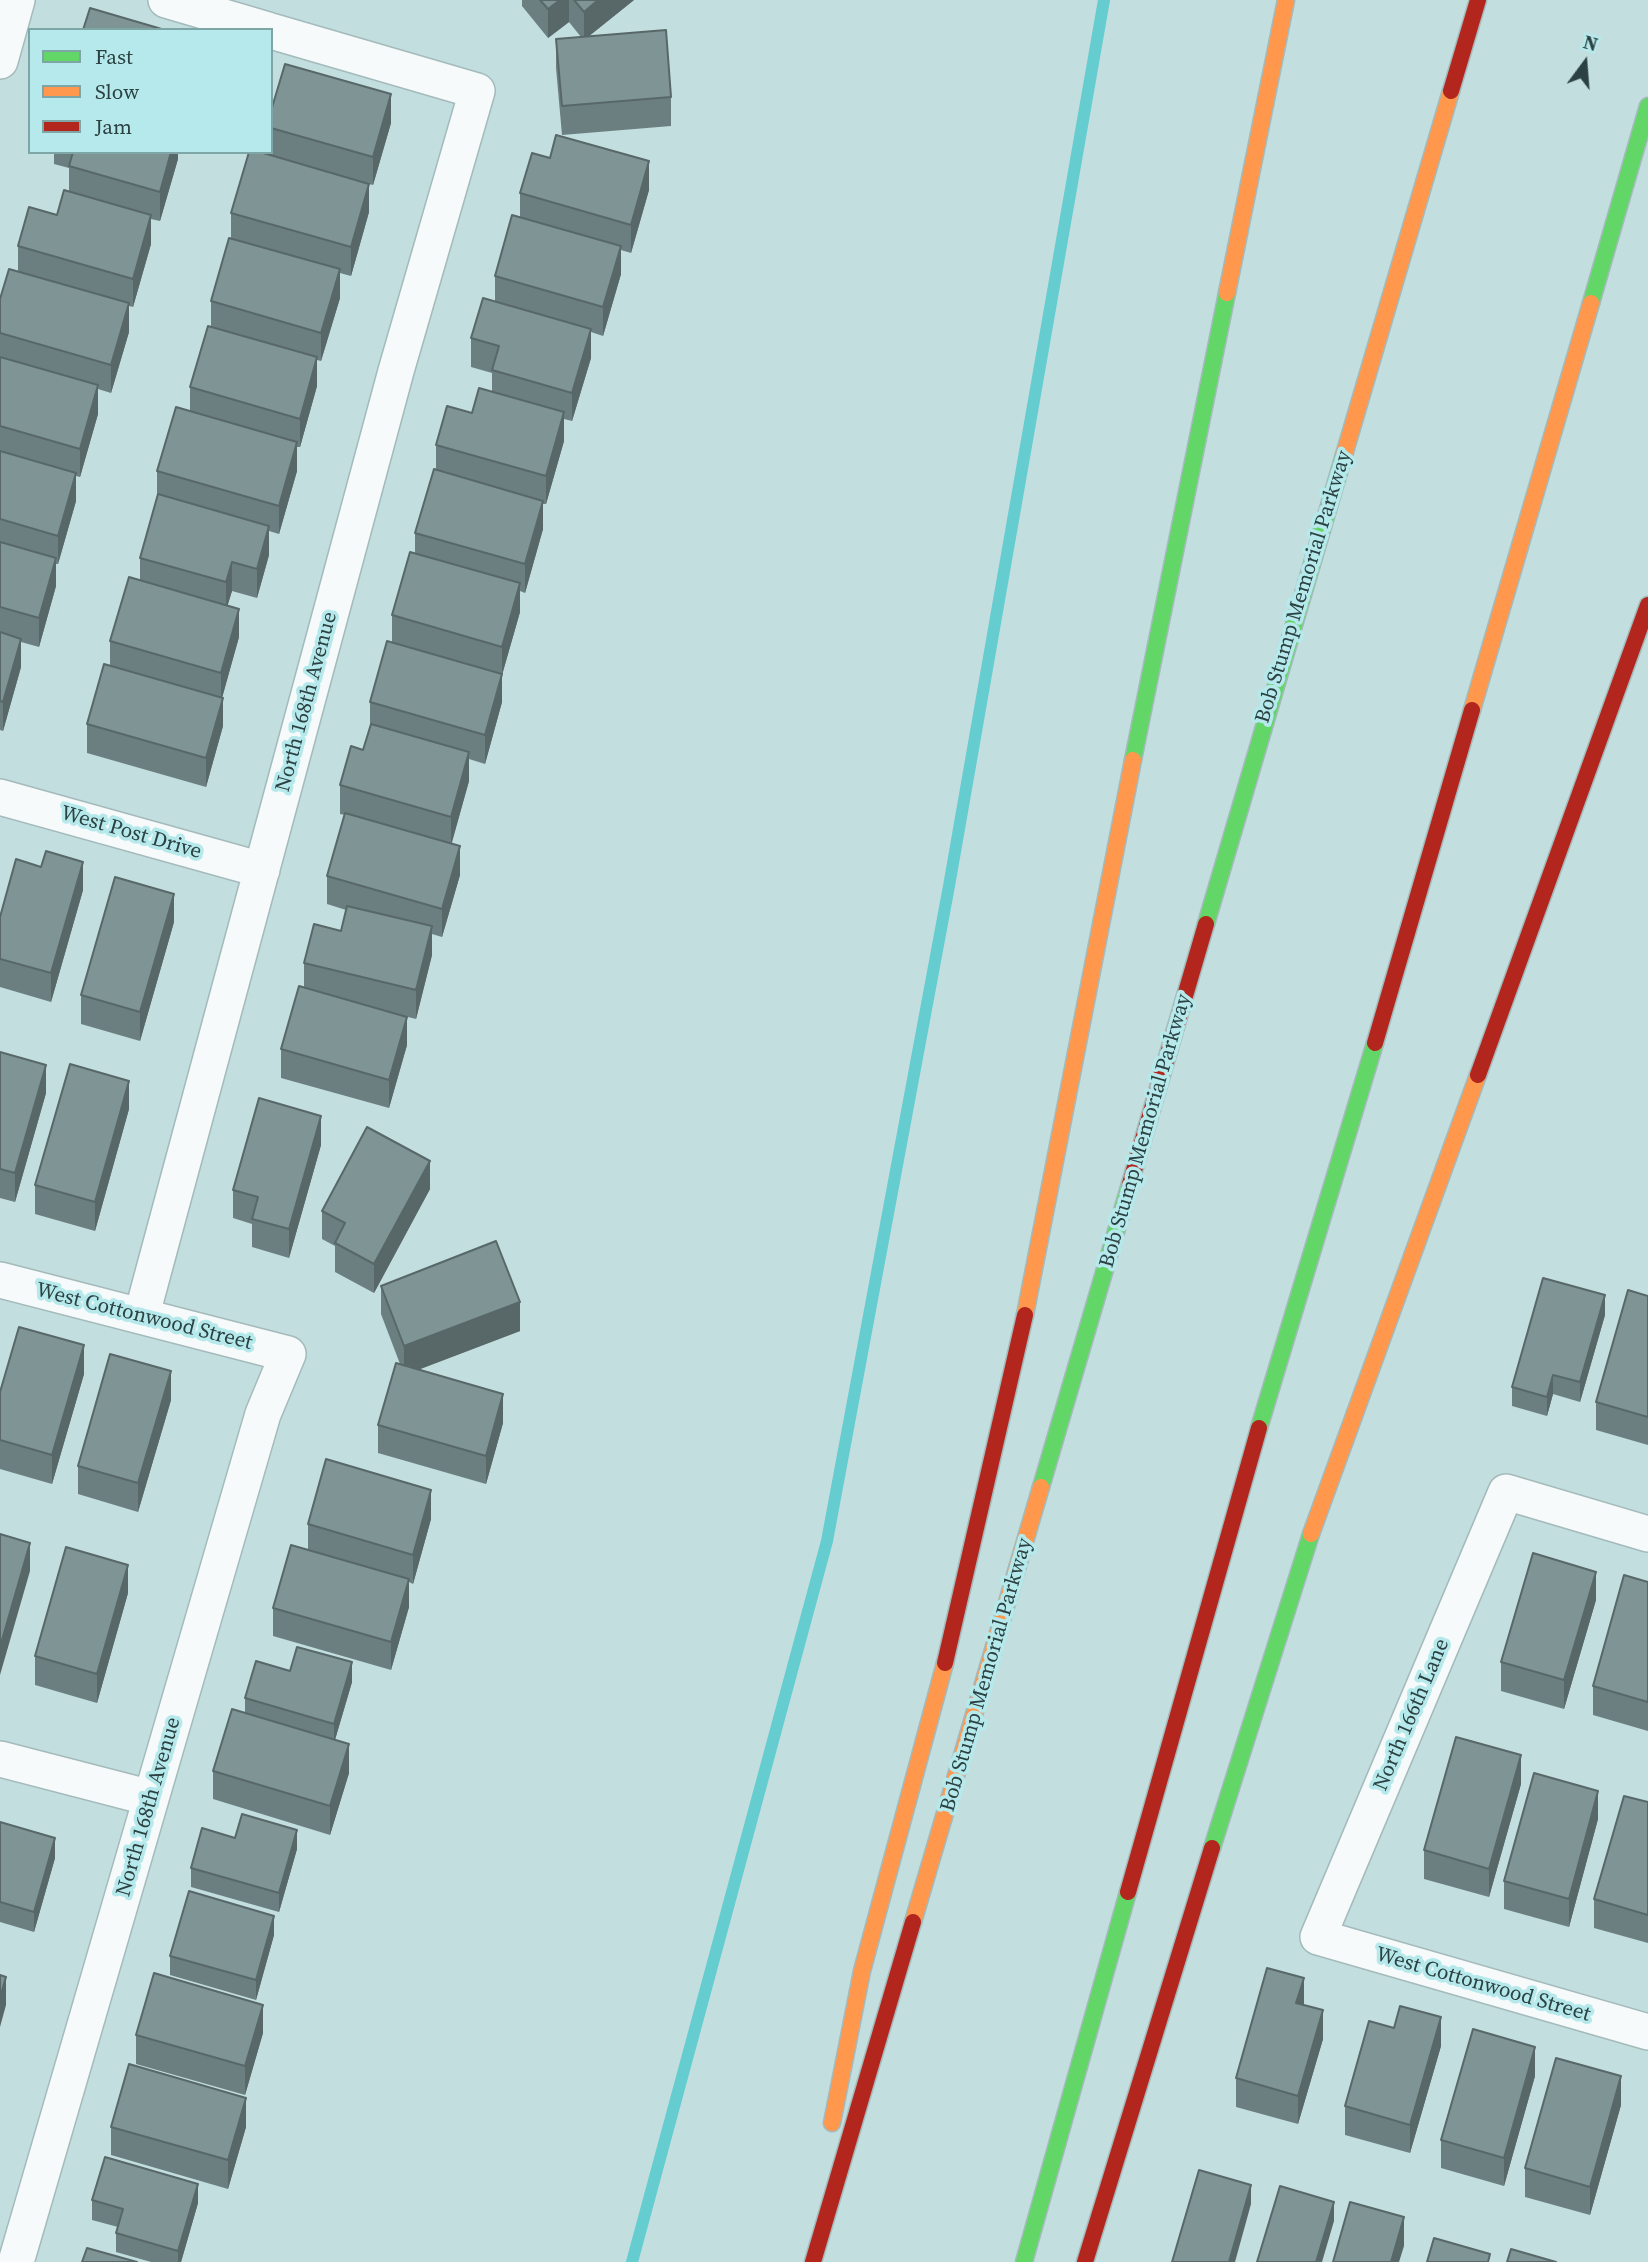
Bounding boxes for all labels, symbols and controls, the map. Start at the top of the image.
legend [28,28,273,154]
north arrow [1550,28,1620,98]
text: N [1581,28,1601,57]
text: Fast [95,42,133,71]
text: Slow [95,77,139,106]
text: Jam [95,112,132,141]
street label: Bob Stump Memorial Parkway [1250,448,1358,726]
street label: North 168th Avenue [271,609,343,795]
street label: West Post Drive [58,801,204,865]
street label: Bob Stump Memorial Parkway [1095,991,1197,1271]
street label: West Cottonwood Street [33,1278,255,1356]
street label: Bob Stump Memorial Parkway [936,1535,1038,1815]
street label: North 166th Lane [1369,1635,1455,1795]
street label: North 168th Avenue [111,1715,187,1899]
street label: West Cottonwood Street [1373,1942,1593,2028]

